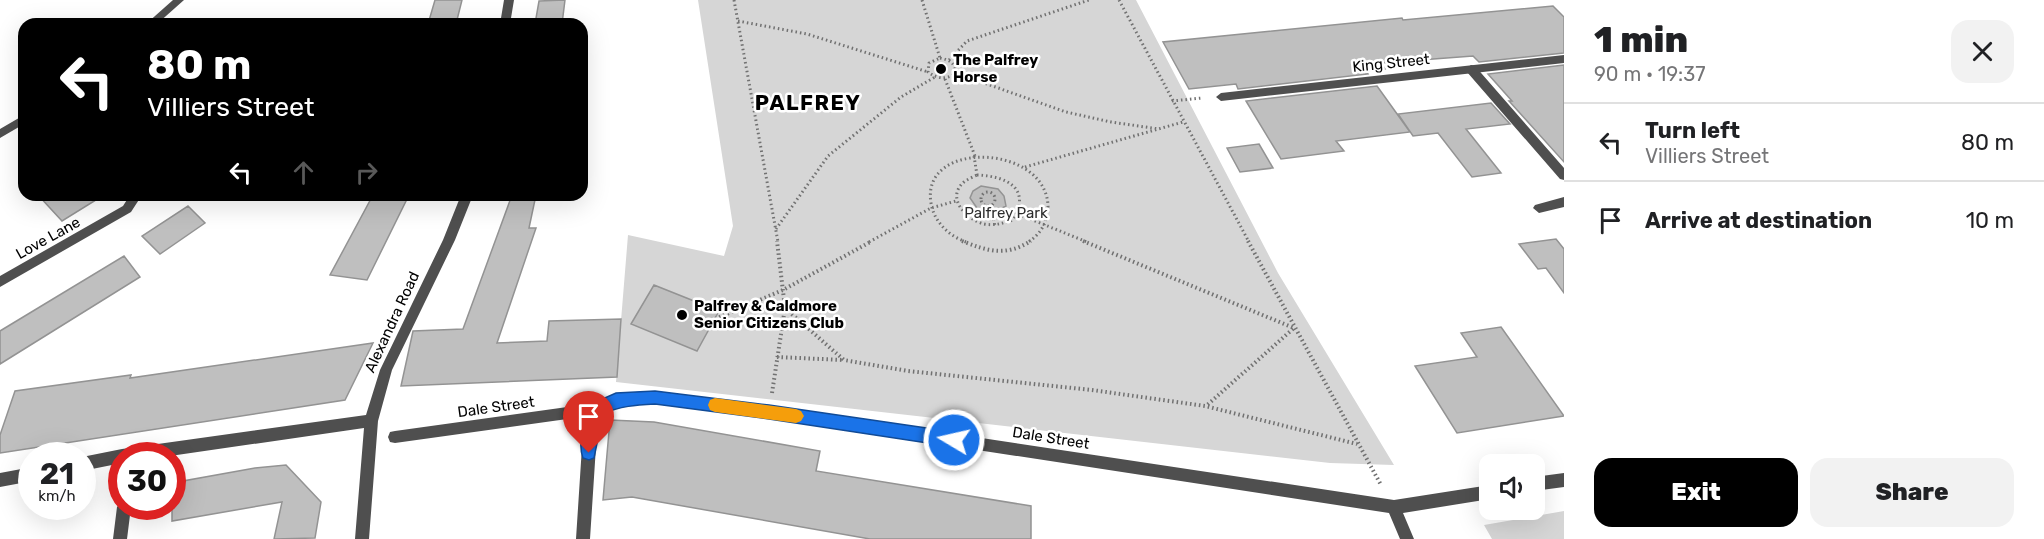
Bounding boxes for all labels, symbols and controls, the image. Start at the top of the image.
text: 1 min [1594,18,1688,61]
button: close [1951,20,2014,83]
text: 80 m [147,40,251,90]
icon: left [48,42,126,120]
street label: King Street [1351,50,1431,76]
place label: The Palfrey Horse [953,51,1038,86]
marker: The Palfrey Horse [934,62,948,76]
text: 90 m · 19:37 [1594,62,1705,86]
district label: PALFREY [755,90,861,115]
text: Villiers Street [147,91,315,123]
text: Turn left [1645,117,1740,144]
icon: left [1594,126,1627,159]
text: 80 m [1961,129,2014,156]
text: Villiers Street [1645,144,1769,168]
icon: left [224,156,257,189]
icon: ahead [287,156,320,189]
icon: right [350,156,383,189]
park label: Palfrey Park [964,204,1048,222]
icon: arrive [1594,204,1627,237]
text: Arrive at destination [1645,207,1872,234]
text: 10 m [1966,207,2014,234]
street label: Love Lane [13,213,83,263]
street label: Alexandra Road [361,269,423,375]
place label: Palfrey & Caldmore Senior Citizens Club [694,297,844,332]
marker: Palfrey & Caldmore Senior Citizens Club [675,308,689,322]
pin [563,391,614,453]
street label: Dale Street [456,393,536,421]
icon: arrive [572,400,605,433]
position arrow [922,408,986,472]
street label: Dale Street [1011,423,1091,453]
speed limit sign: 30 [108,442,186,520]
map controls [1479,454,1545,520]
button: sound [1479,454,1545,520]
text: 21 [40,456,74,492]
button: Exit [1594,458,1798,527]
button: Share [1810,458,2014,527]
text: km/h [38,487,76,505]

